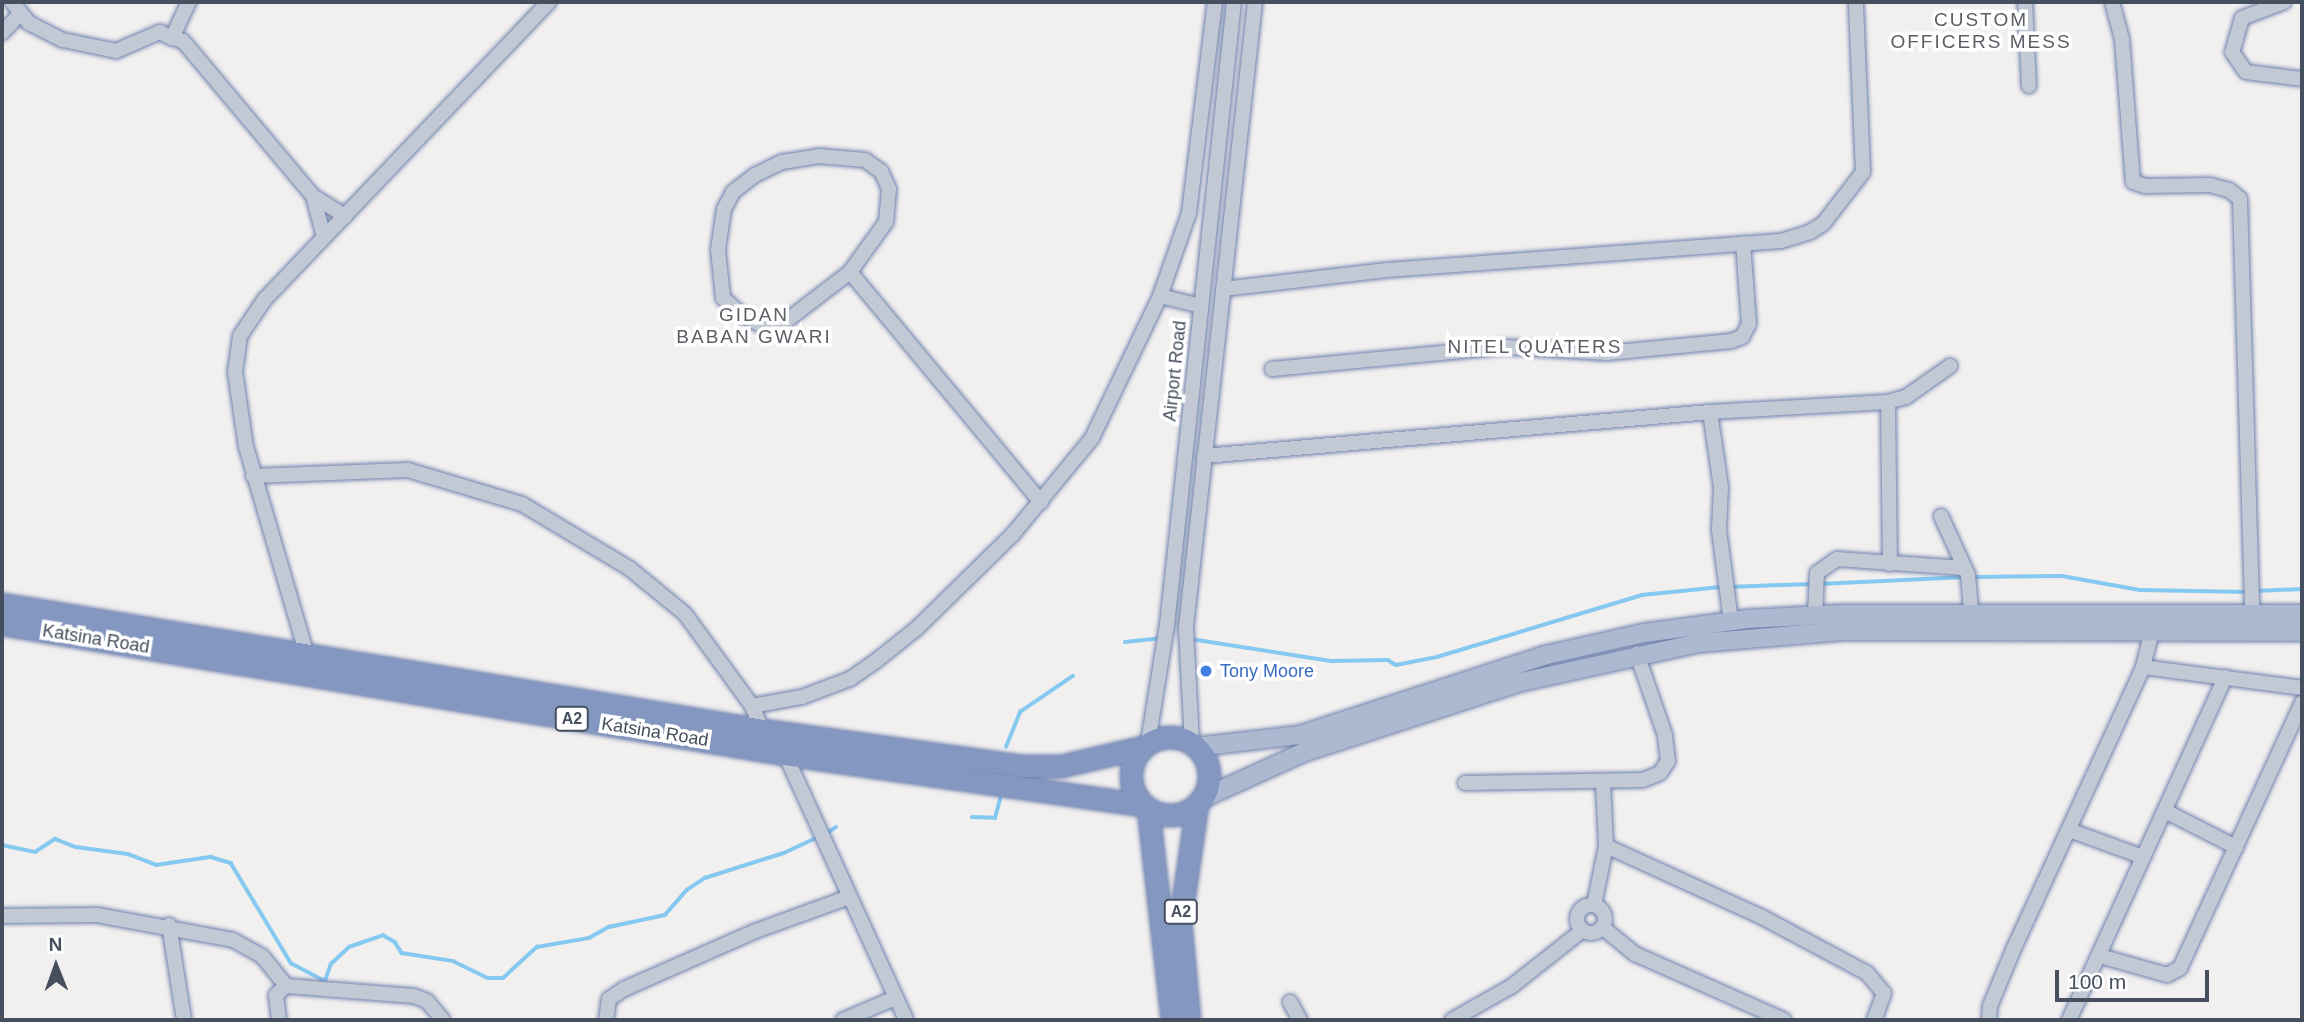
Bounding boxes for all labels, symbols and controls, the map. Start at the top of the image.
district label: CUSTOM OFFICERS MESS [1892,9,2070,53]
district label: GIDAN BABAN GWARI [678,304,830,348]
street label: Airport Road [1159,320,1191,422]
district label: NITEL QUATERS [1449,336,1621,358]
street label: Katsina Road [41,620,151,658]
place label: Tony Moore [1220,660,1314,682]
marker: Tony Moore [1198,663,1214,679]
road number: A2 [554,706,590,732]
street label: Katsina Road [600,713,710,751]
road number: A2 [1164,900,1198,924]
north arrow [21,931,91,1001]
text: N [49,934,63,955]
scale bar [2059,956,2213,1000]
text: 100 m [2068,970,2126,993]

